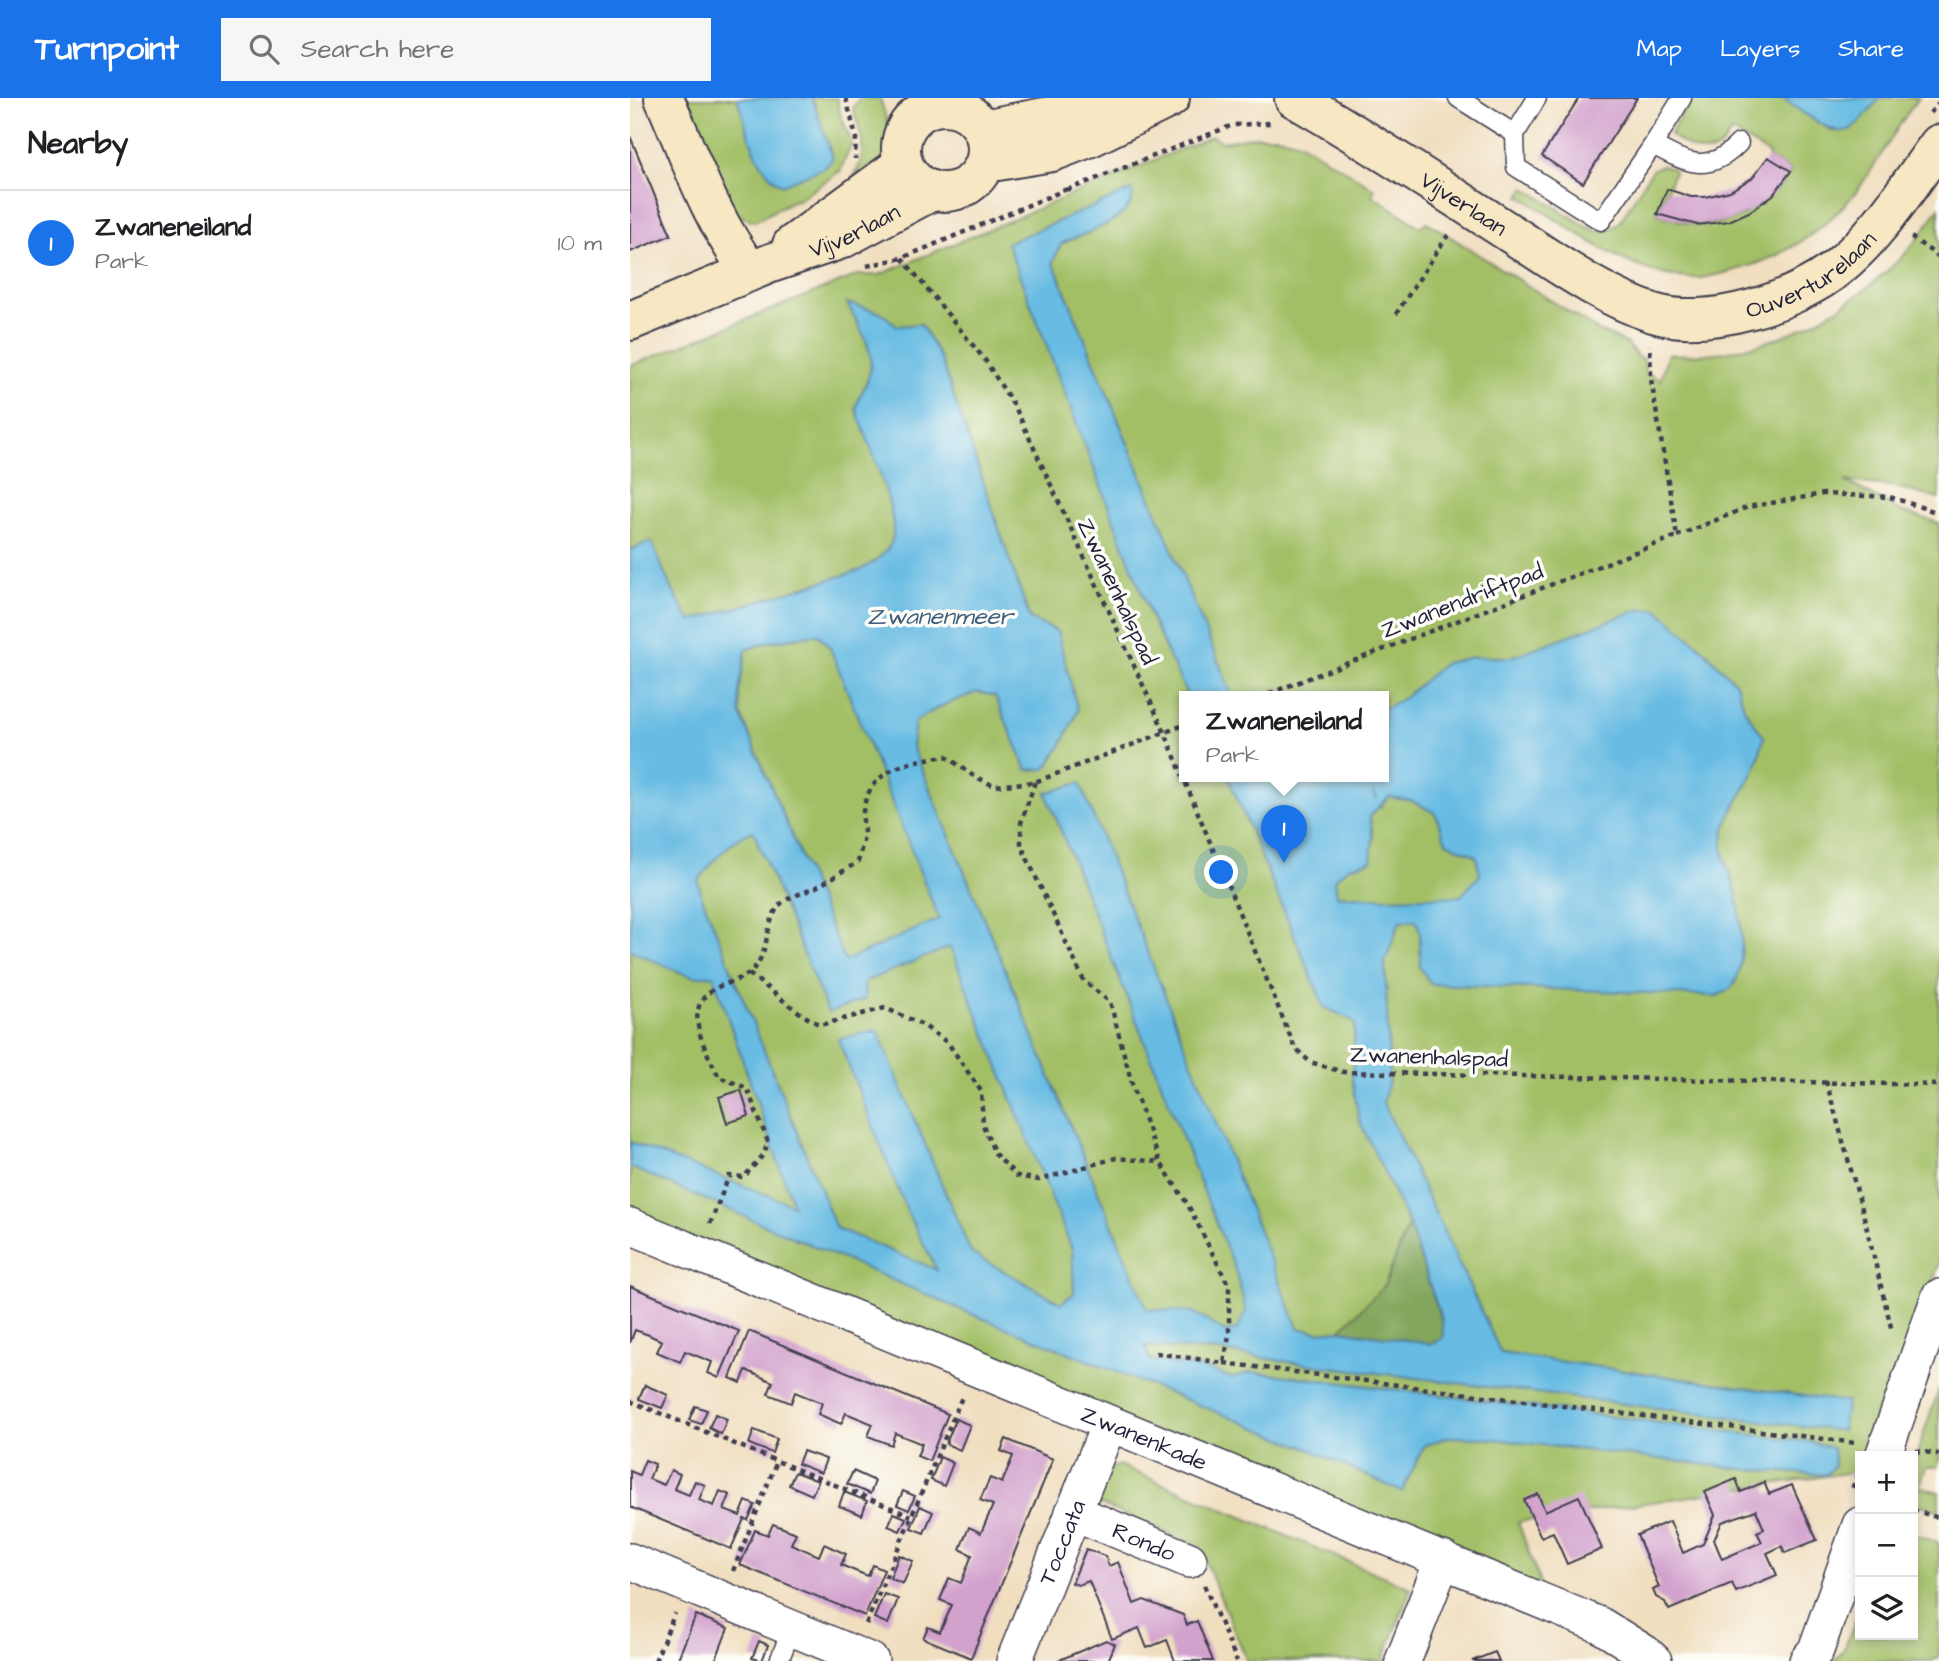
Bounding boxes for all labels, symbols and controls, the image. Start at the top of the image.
search box [221,18,711,81]
text: Turnpoint [35,26,179,72]
icon: search [245,30,283,68]
text: Search here [301,31,454,67]
text: Map [1637,32,1682,66]
text: Layers [1720,32,1800,66]
text: Share [1838,32,1904,66]
text: Nearby [28,123,128,165]
street label: Vijverlaan [1414,164,1513,244]
street label: Vijverlaan [805,196,906,266]
text: Zwaneneiland [95,209,251,245]
street label: Ouverturelaan [1742,224,1884,327]
text: 1 [50,227,52,259]
text: 10 m [557,227,602,259]
text: Park [95,245,148,277]
street label: Zwanenhalspad [1069,513,1165,670]
street label: Zwanendriftpad [1377,555,1548,647]
water label: Zwanenmeer [867,600,1015,634]
popup [1179,691,1389,782]
text: Zwaneneiland [1206,703,1362,739]
text: Park [1206,739,1259,771]
pin: 1 [1261,805,1307,863]
your location [1204,855,1238,889]
street label: Zwanenhalspad [1349,1038,1509,1076]
street label: Zwanenkade [1076,1398,1212,1479]
map controls [1855,1451,1918,1640]
button: + [1855,1451,1918,1514]
street label: Toccata [1031,1495,1094,1590]
button: − [1855,1514,1918,1577]
street label: Rondo [1107,1515,1180,1570]
button: layers [1855,1577,1918,1640]

